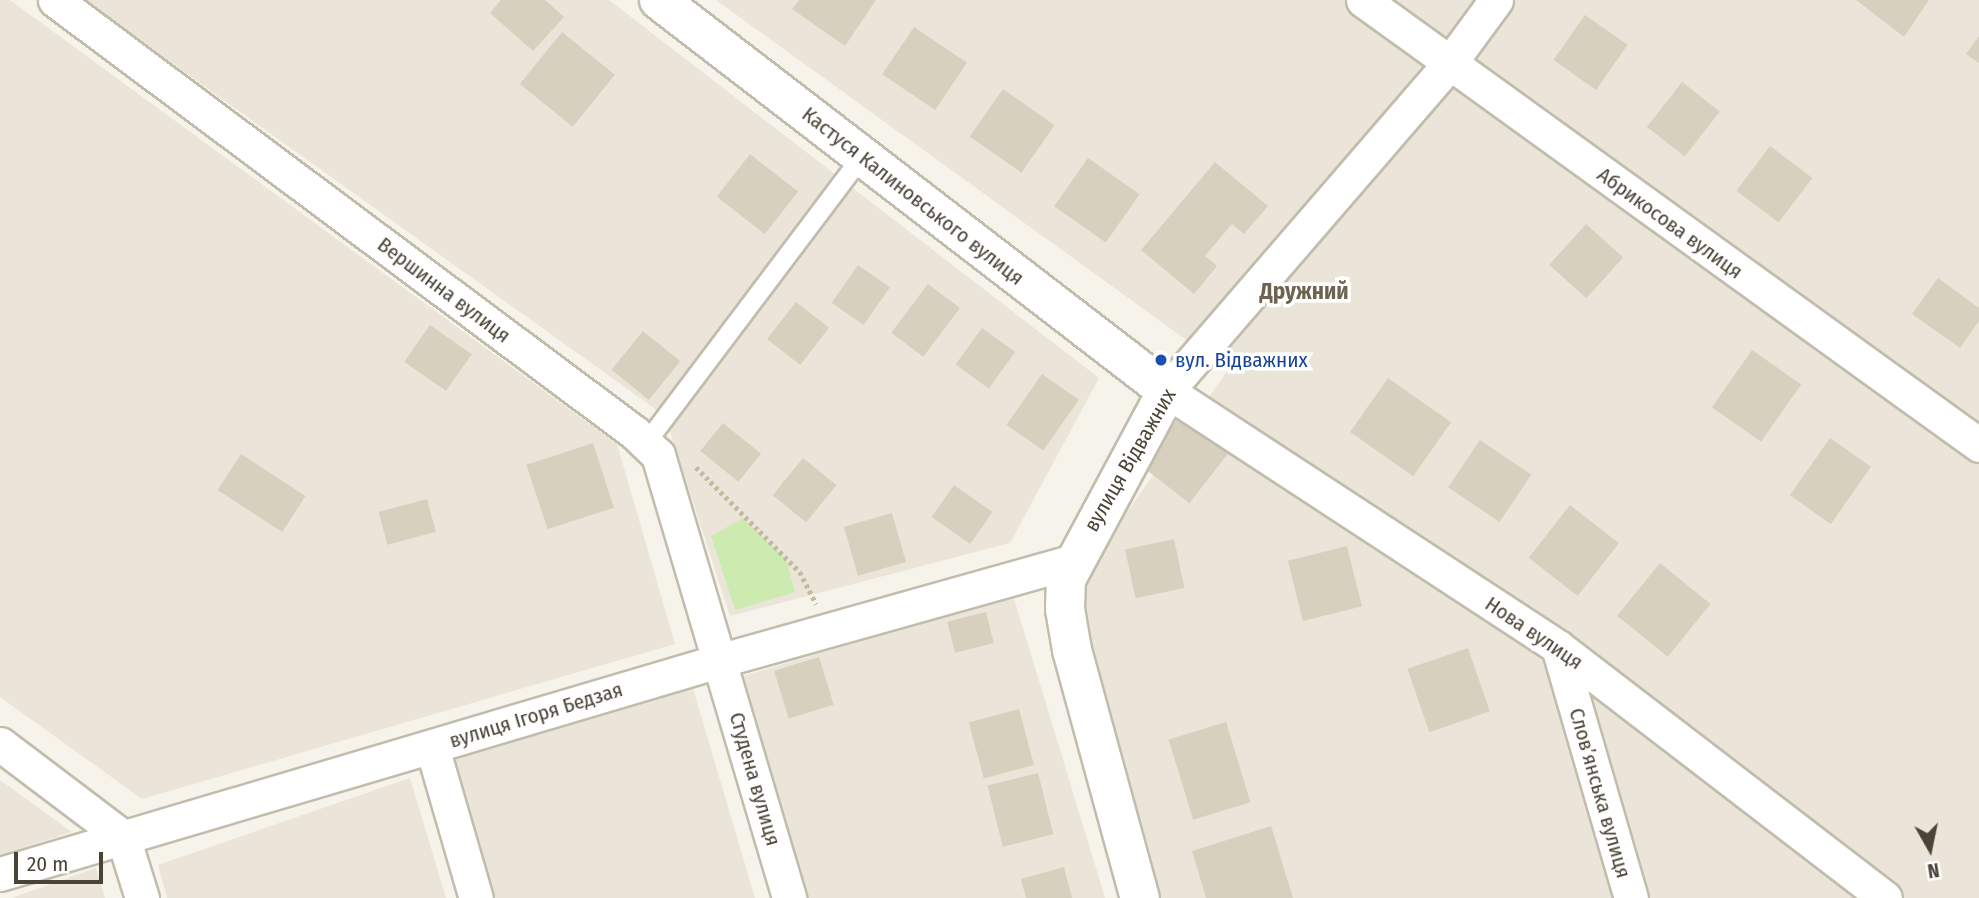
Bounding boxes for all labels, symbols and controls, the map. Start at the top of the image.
street label: Кастуся Калиновського вулиця [797,102,1029,290]
street label: Абрикосова вулиця [1592,162,1748,284]
street label: Вершинна вулиця [373,232,515,348]
district label: Дружний [1259,277,1349,305]
place label: вул. Відважних [1175,347,1308,373]
marker: вул. Відважних [1153,352,1169,368]
street label: вулиця Відважних [1079,384,1181,536]
street label: Нова вулиця [1480,591,1588,675]
street label: вулиця Ігоря Бедзая [446,677,626,753]
street label: Словʼянська вулиця [1564,705,1636,881]
street label: Студена вулиця [724,709,786,849]
north arrow [1895,814,1965,884]
scale bar [18,838,107,882]
text: 20 m [27,851,68,877]
text: N [1926,858,1941,882]

